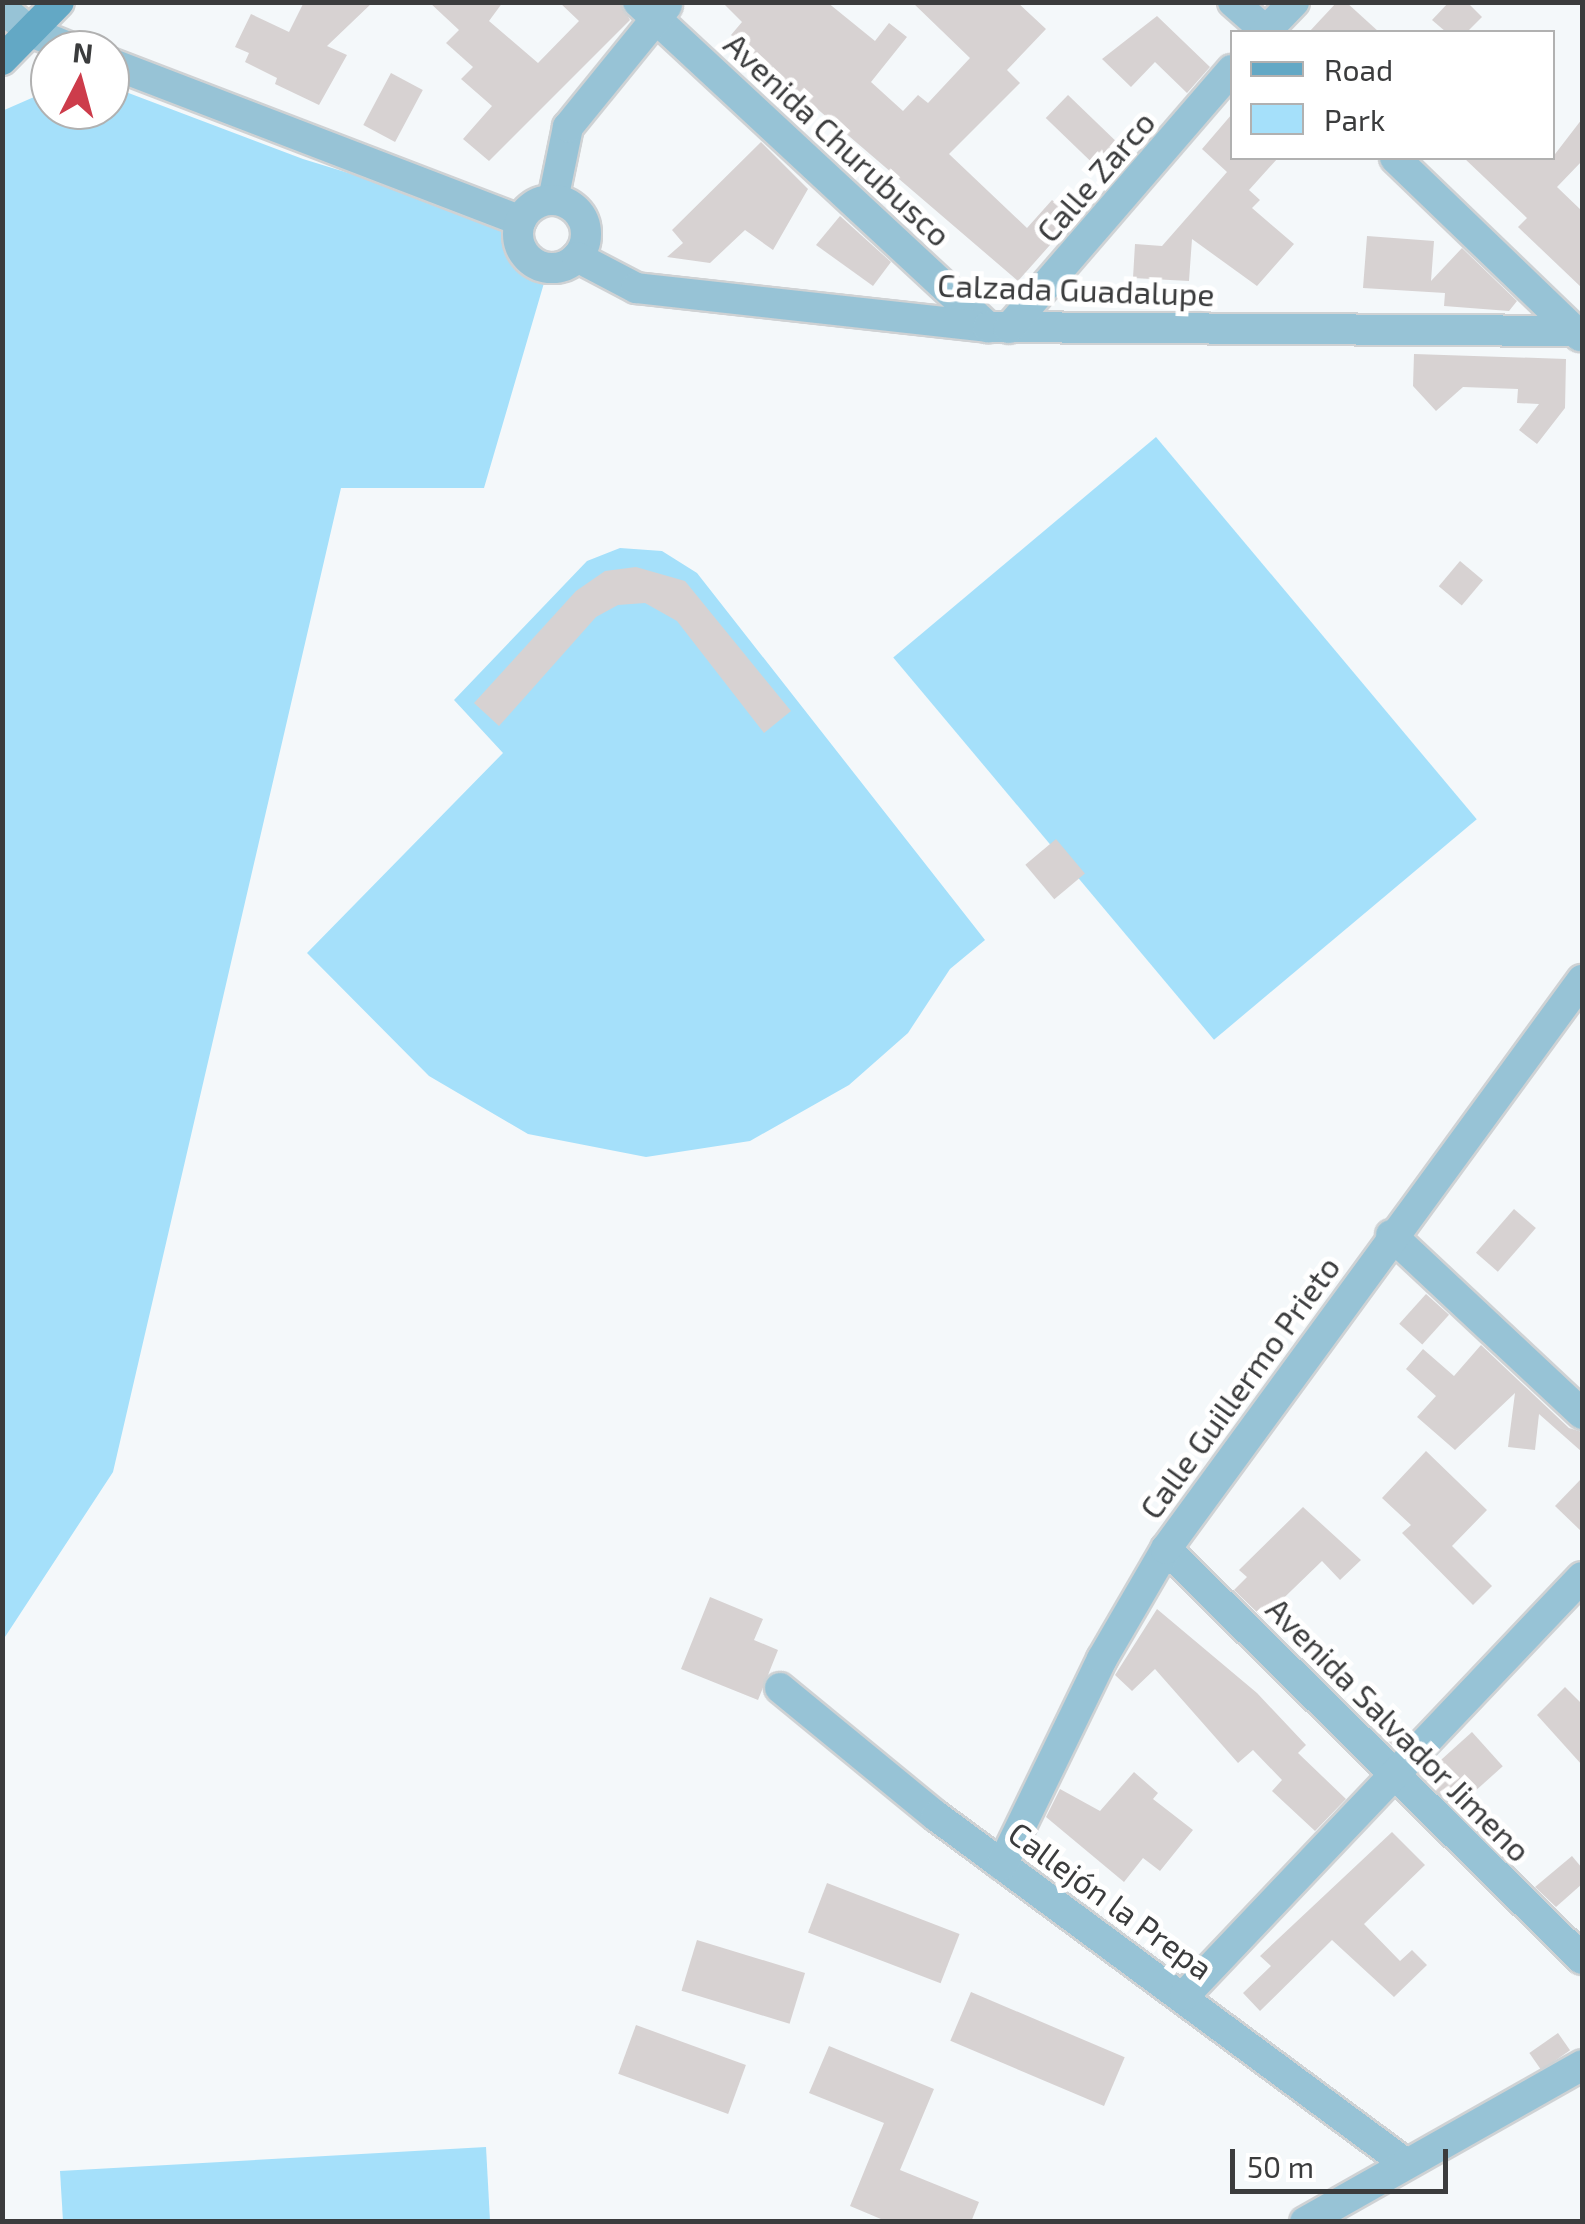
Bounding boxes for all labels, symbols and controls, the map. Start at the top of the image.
street label: Avenida Churubusco [717,24,959,254]
north arrow [30,30,130,130]
legend [1230,30,1555,160]
text: N [71,34,95,70]
text: Road [1324,51,1393,87]
text: Park [1324,101,1385,137]
street label: Calle Zarco [1028,103,1162,249]
street label: Calzada Guadalupe [937,265,1215,313]
street label: Calle Guillermo Prieto [1131,1248,1347,1526]
street label: Avenida Salvador Jimeno [1259,1589,1539,1869]
street label: Callejón la Prepa [1002,1813,1220,1987]
scale bar [1235,2129,1452,2191]
text: 50 m [1247,2148,1314,2184]

